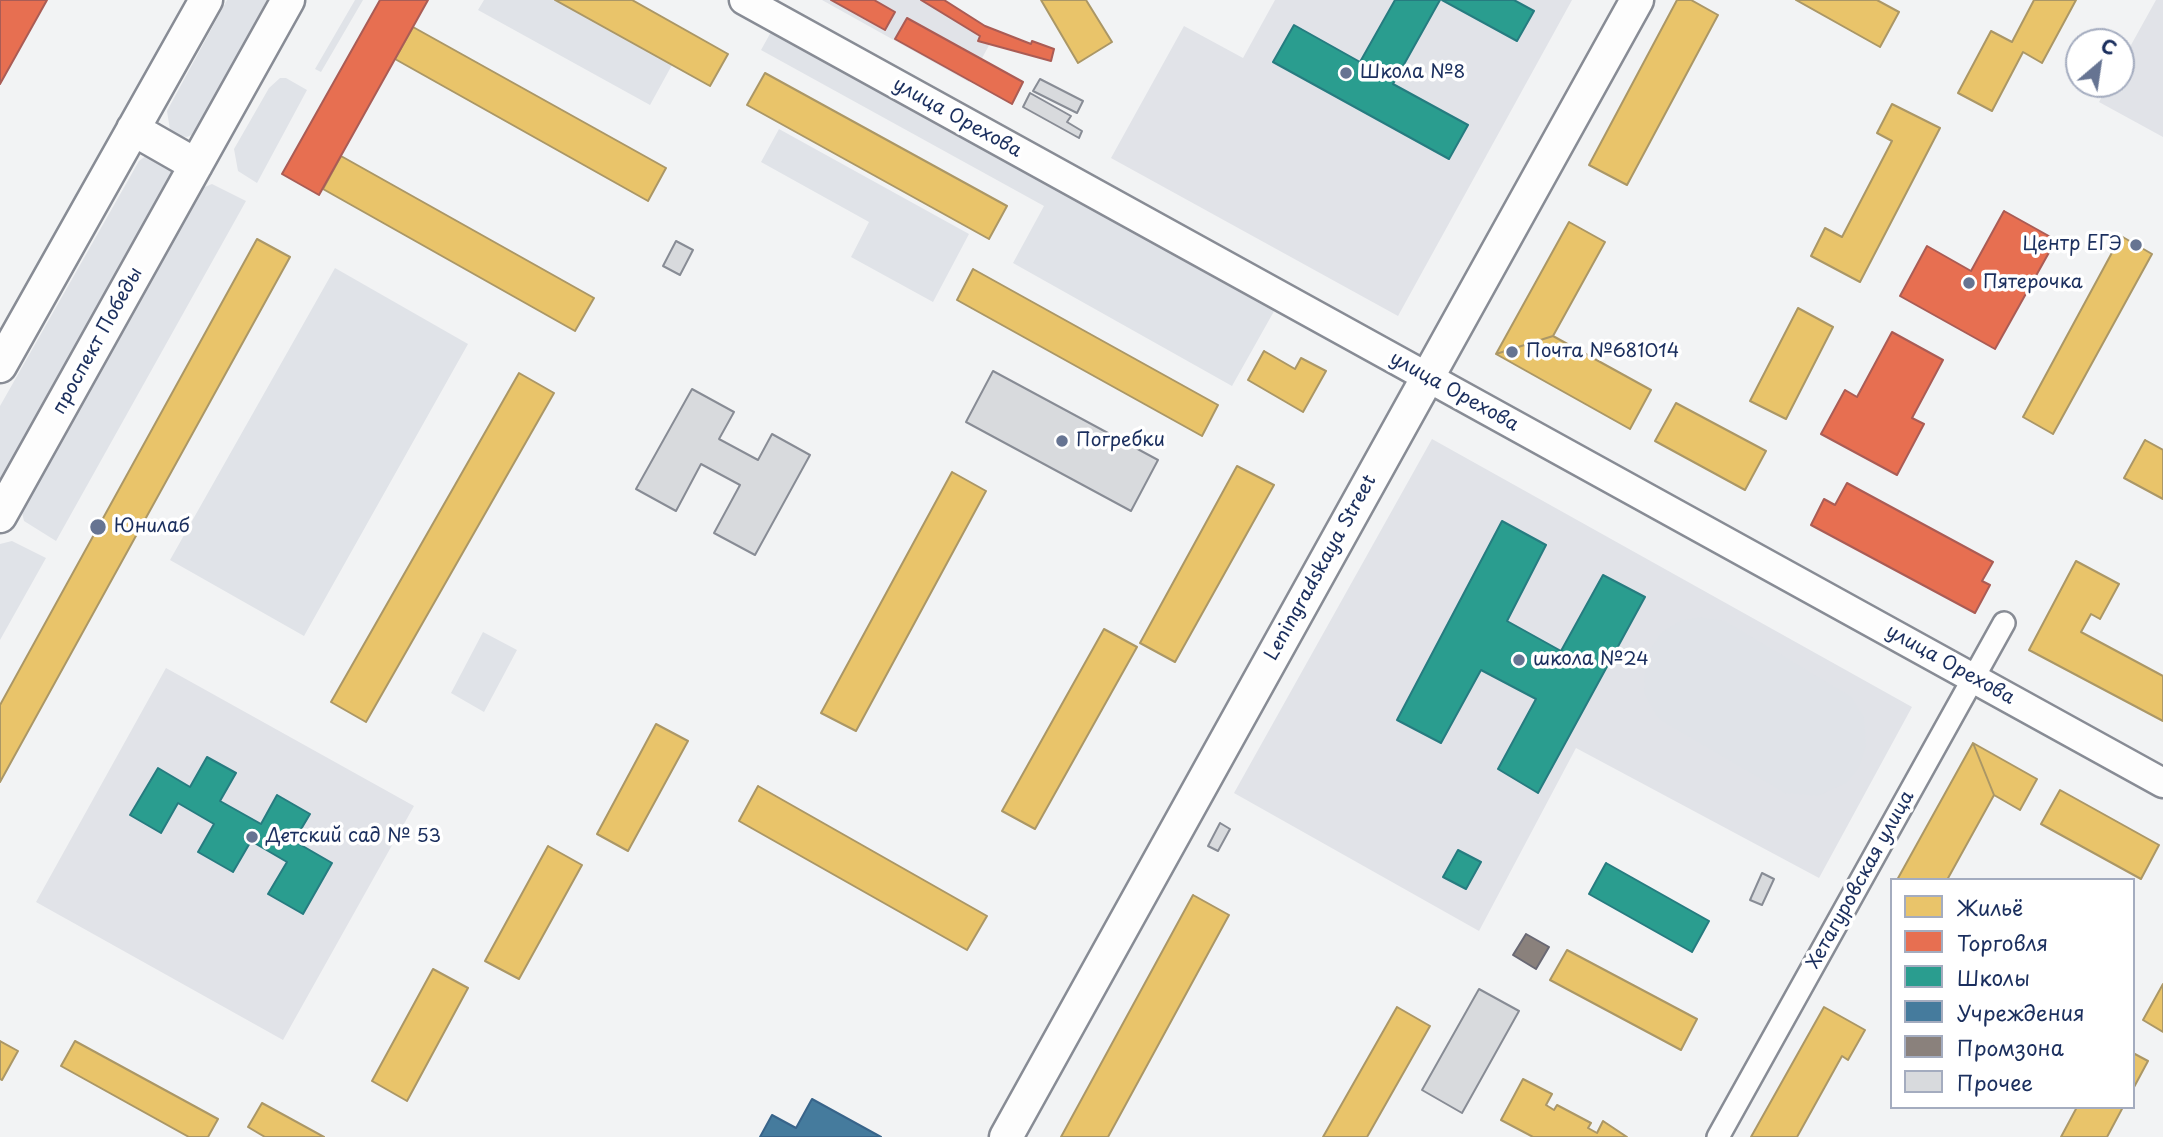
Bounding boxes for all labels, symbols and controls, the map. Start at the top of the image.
north arrow [2065,28,2135,98]
text: С [2096,31,2122,62]
place label: Школа №8 [1360,62,1465,84]
marker: Школа №8 [1338,65,1354,81]
street label: улица Орехова [889,73,1025,163]
place label: Центр ЕГЭ [2023,234,2122,256]
marker: Центр ЕГЭ [2128,237,2144,253]
street label: проспект Победы [48,264,148,418]
place label: Пятерочка [1983,272,2083,294]
marker: Пятерочка [1961,275,1977,291]
place label: Почта №681014 [1526,341,1679,363]
marker: Почта №681014 [1504,344,1520,360]
street label: улица Орехова [1386,347,1522,437]
place label: Погребки [1076,430,1165,452]
marker: Погребки [1054,433,1070,449]
street label: Leningradskaya Street [1260,471,1382,665]
place label: Юнилаб [114,516,190,538]
marker: Юнилаб [88,517,108,537]
street label: улица Орехова [1882,620,2018,710]
place label: школа №24 [1533,649,1649,671]
marker: школа №24 [1511,652,1527,668]
street label: Хетагуровская улица [1802,787,1920,973]
place label: Детский сад № 53 [266,826,441,848]
marker: Детский сад № 53 [244,829,260,845]
legend [1890,878,2135,1109]
text: Жильё [1957,891,2023,923]
text: Торговля [1957,926,2048,958]
text: Школы [1957,961,2030,993]
text: Учреждения [1957,996,2085,1028]
text: Промзона [1957,1031,2064,1063]
text: Прочее [1957,1066,2033,1098]

